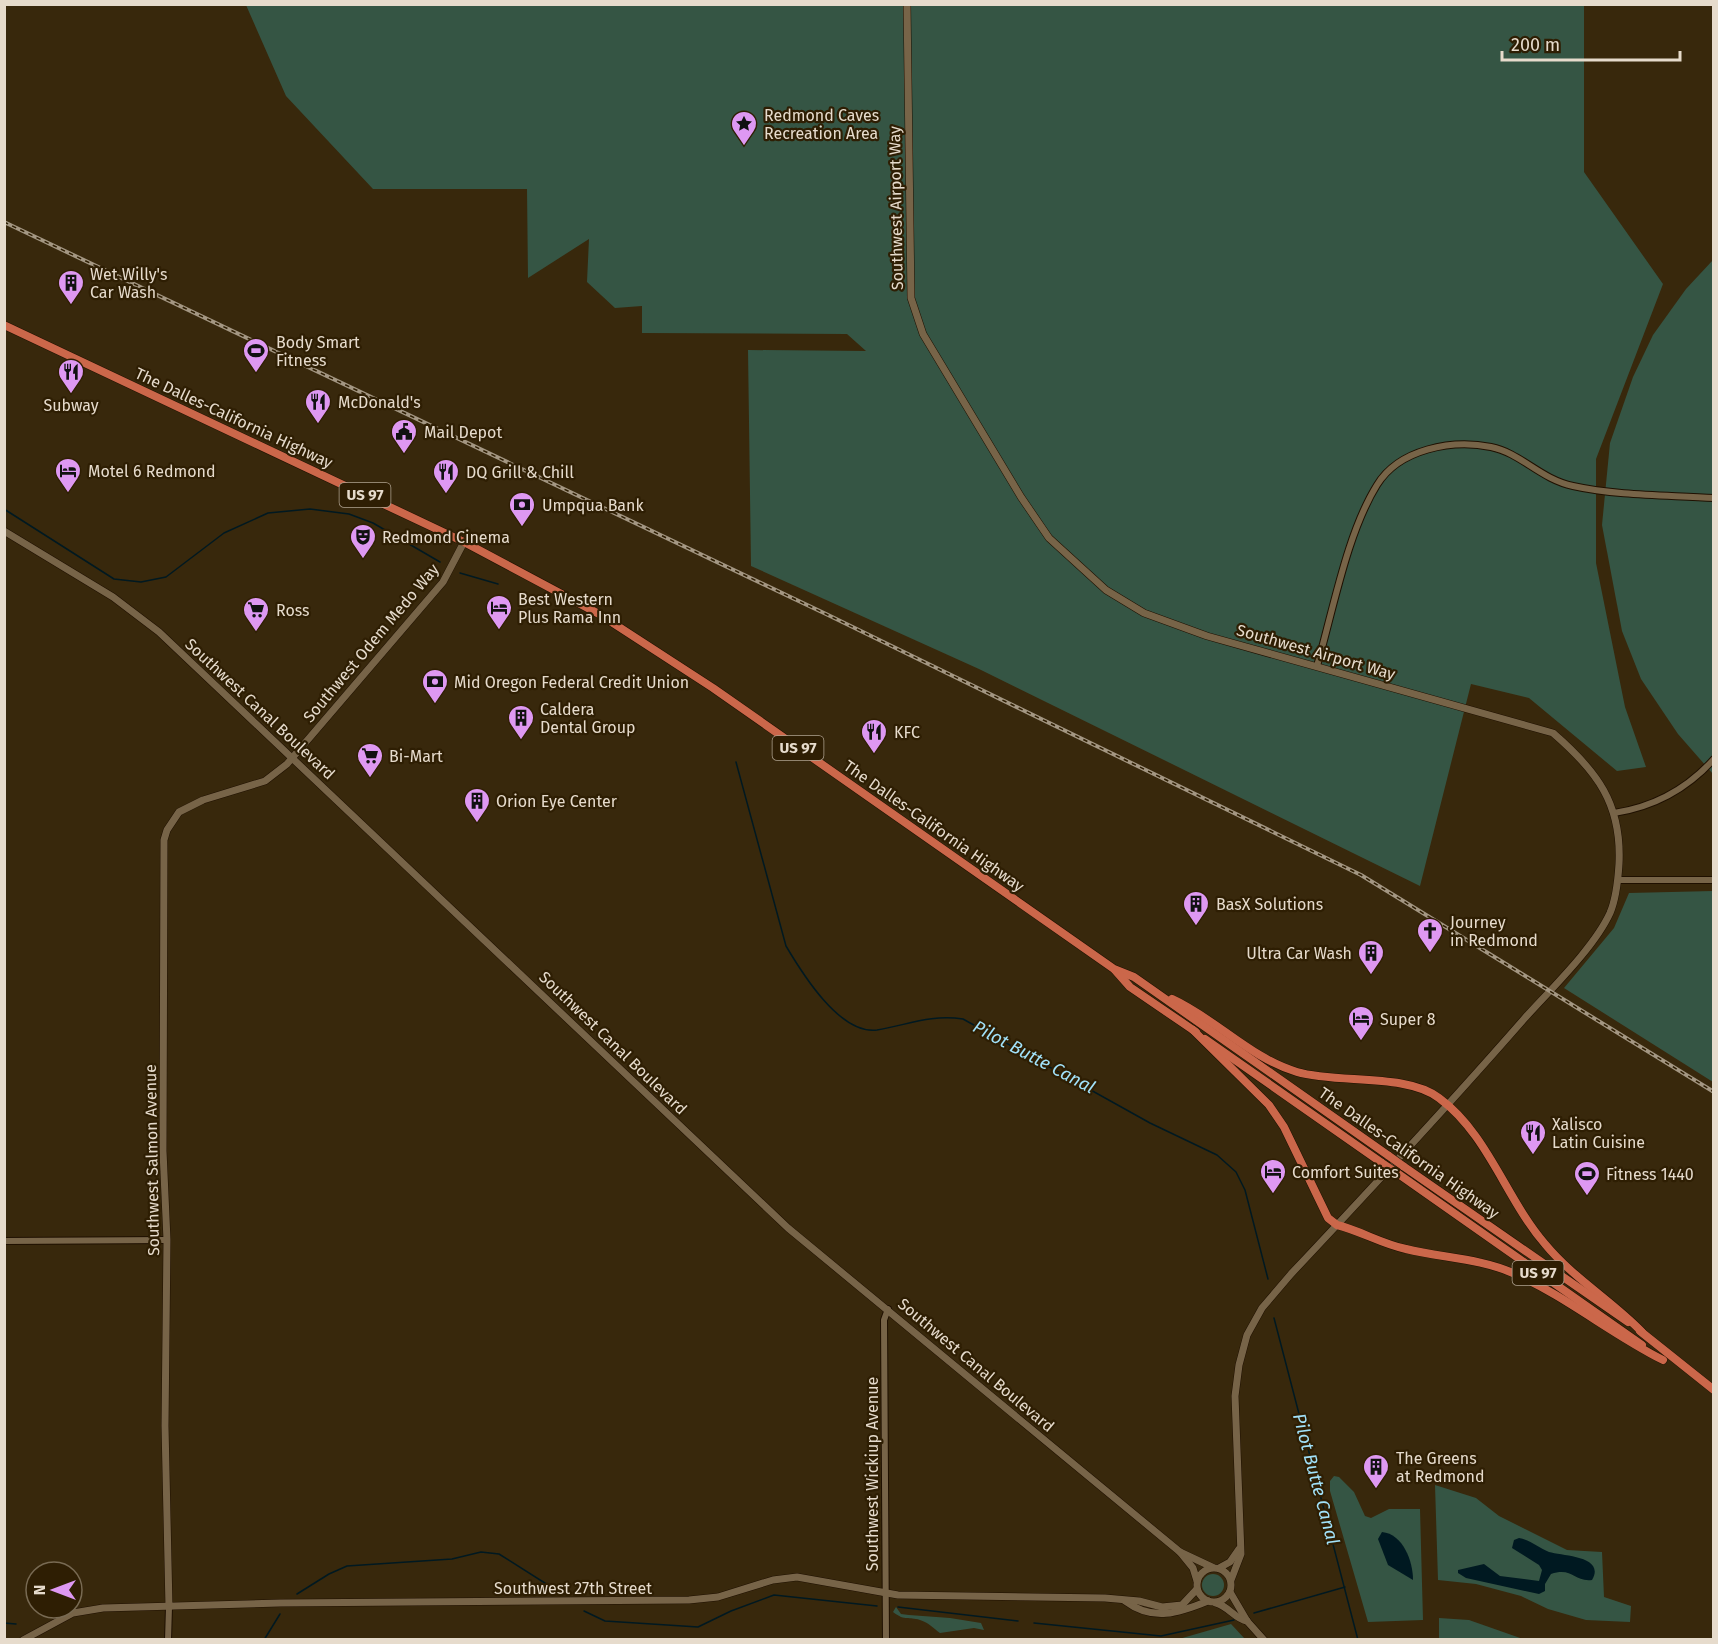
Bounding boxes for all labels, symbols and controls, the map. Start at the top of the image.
scale bar [1502,24,1680,62]
text: 200 m [1511,34,1560,56]
place label: Redmond Caves Recreation Area [764,106,879,143]
place icon: Redmond Caves Recreation Area [729,109,759,147]
street label: Southwest Airport Way [885,126,907,290]
place label: Wet Willy's Car Wash [90,265,167,302]
building icon: Wet Willy's Car Wash [56,268,86,306]
place label: Body Smart Fitness [276,333,360,370]
sports icon: Body Smart Fitness [241,336,271,374]
restaurant icon: Subway [56,357,86,395]
street label: The Dalles-California Highway [132,364,336,472]
restaurant icon: McDonald's [303,387,333,425]
place label: McDonald's [338,393,421,412]
place label: Subway [43,396,99,415]
public building icon: Mail Depot [389,417,419,455]
place label: Mail Depot [424,423,502,442]
hotel icon: Motel 6 Redmond [53,456,83,494]
restaurant icon: DQ Grill & Chill [431,457,461,495]
place label: Motel 6 Redmond [88,462,215,481]
place label: DQ Grill & Chill [466,463,574,482]
road number: US 97 [340,483,391,507]
bank icon: Umpqua Bank [507,490,537,528]
place label: Umpqua Bank [542,496,644,515]
theatre icon: Redmond Cinema [348,522,378,560]
place label: Redmond Cinema [382,528,510,547]
street label: Southwest Odem Medo Way [299,560,443,726]
place label: Best Western Plus Rama Inn [518,590,621,627]
hotel icon: Best Western Plus Rama Inn [484,593,514,631]
supermarket icon: Ross [241,595,271,633]
place label: Ross [276,601,310,620]
street label: Southwest Airport Way [1234,620,1398,684]
street label: Southwest Canal Boulevard [181,635,339,783]
bank icon: Mid Oregon Federal Credit Union [420,667,450,705]
place label: Mid Oregon Federal Credit Union [454,673,689,692]
place label: Caldera Dental Group [540,700,636,737]
building icon: Caldera Dental Group [506,703,536,741]
restaurant icon: KFC [859,717,889,755]
place label: KFC [894,723,920,742]
road number: US 97 [772,736,824,760]
supermarket icon: Bi-Mart [355,741,385,779]
place label: Bi-Mart [389,747,443,766]
street label: The Dalles-California Highway [840,756,1028,896]
building icon: Orion Eye Center [462,786,492,824]
place label: Orion Eye Center [496,792,618,811]
building icon: BasX Solutions [1181,889,1211,927]
place label: BasX Solutions [1216,895,1323,914]
place label: Journey in Redmond [1450,913,1538,950]
church icon: Journey in Redmond [1415,916,1445,954]
building icon: Ultra Car Wash [1356,938,1386,976]
place label: Ultra Car Wash [1246,944,1352,963]
street label: Southwest Canal Boulevard [535,967,691,1119]
hotel icon: Super 8 [1346,1004,1376,1042]
place label: Super 8 [1380,1010,1436,1029]
water label: Pilot Butte Canal [969,1016,1099,1098]
street label: Southwest Salmon Avenue [141,1064,163,1256]
street label: The Dalles-California Highway [1315,1083,1503,1223]
place label: Xalisco Latin Cuisine [1552,1115,1645,1152]
restaurant icon: Xalisco Latin Cuisine [1518,1118,1548,1156]
hotel icon: Comfort Suites [1258,1157,1288,1195]
sports icon: Fitness 1440 [1572,1159,1602,1197]
place label: Comfort Suites [1292,1163,1399,1182]
place label: Fitness 1440 [1606,1165,1694,1184]
road number: US 97 [1512,1261,1564,1285]
street label: Southwest Canal Boulevard [894,1294,1058,1436]
street label: Southwest Wickiup Avenue [863,1377,882,1571]
water label: Pilot Butte Canal [1288,1411,1344,1547]
place label: The Greens at Redmond [1396,1449,1484,1486]
building icon: The Greens at Redmond [1361,1452,1391,1490]
north arrow [24,1560,84,1620]
street label: Southwest 27th Street [494,1579,652,1598]
text: N [30,1585,49,1595]

